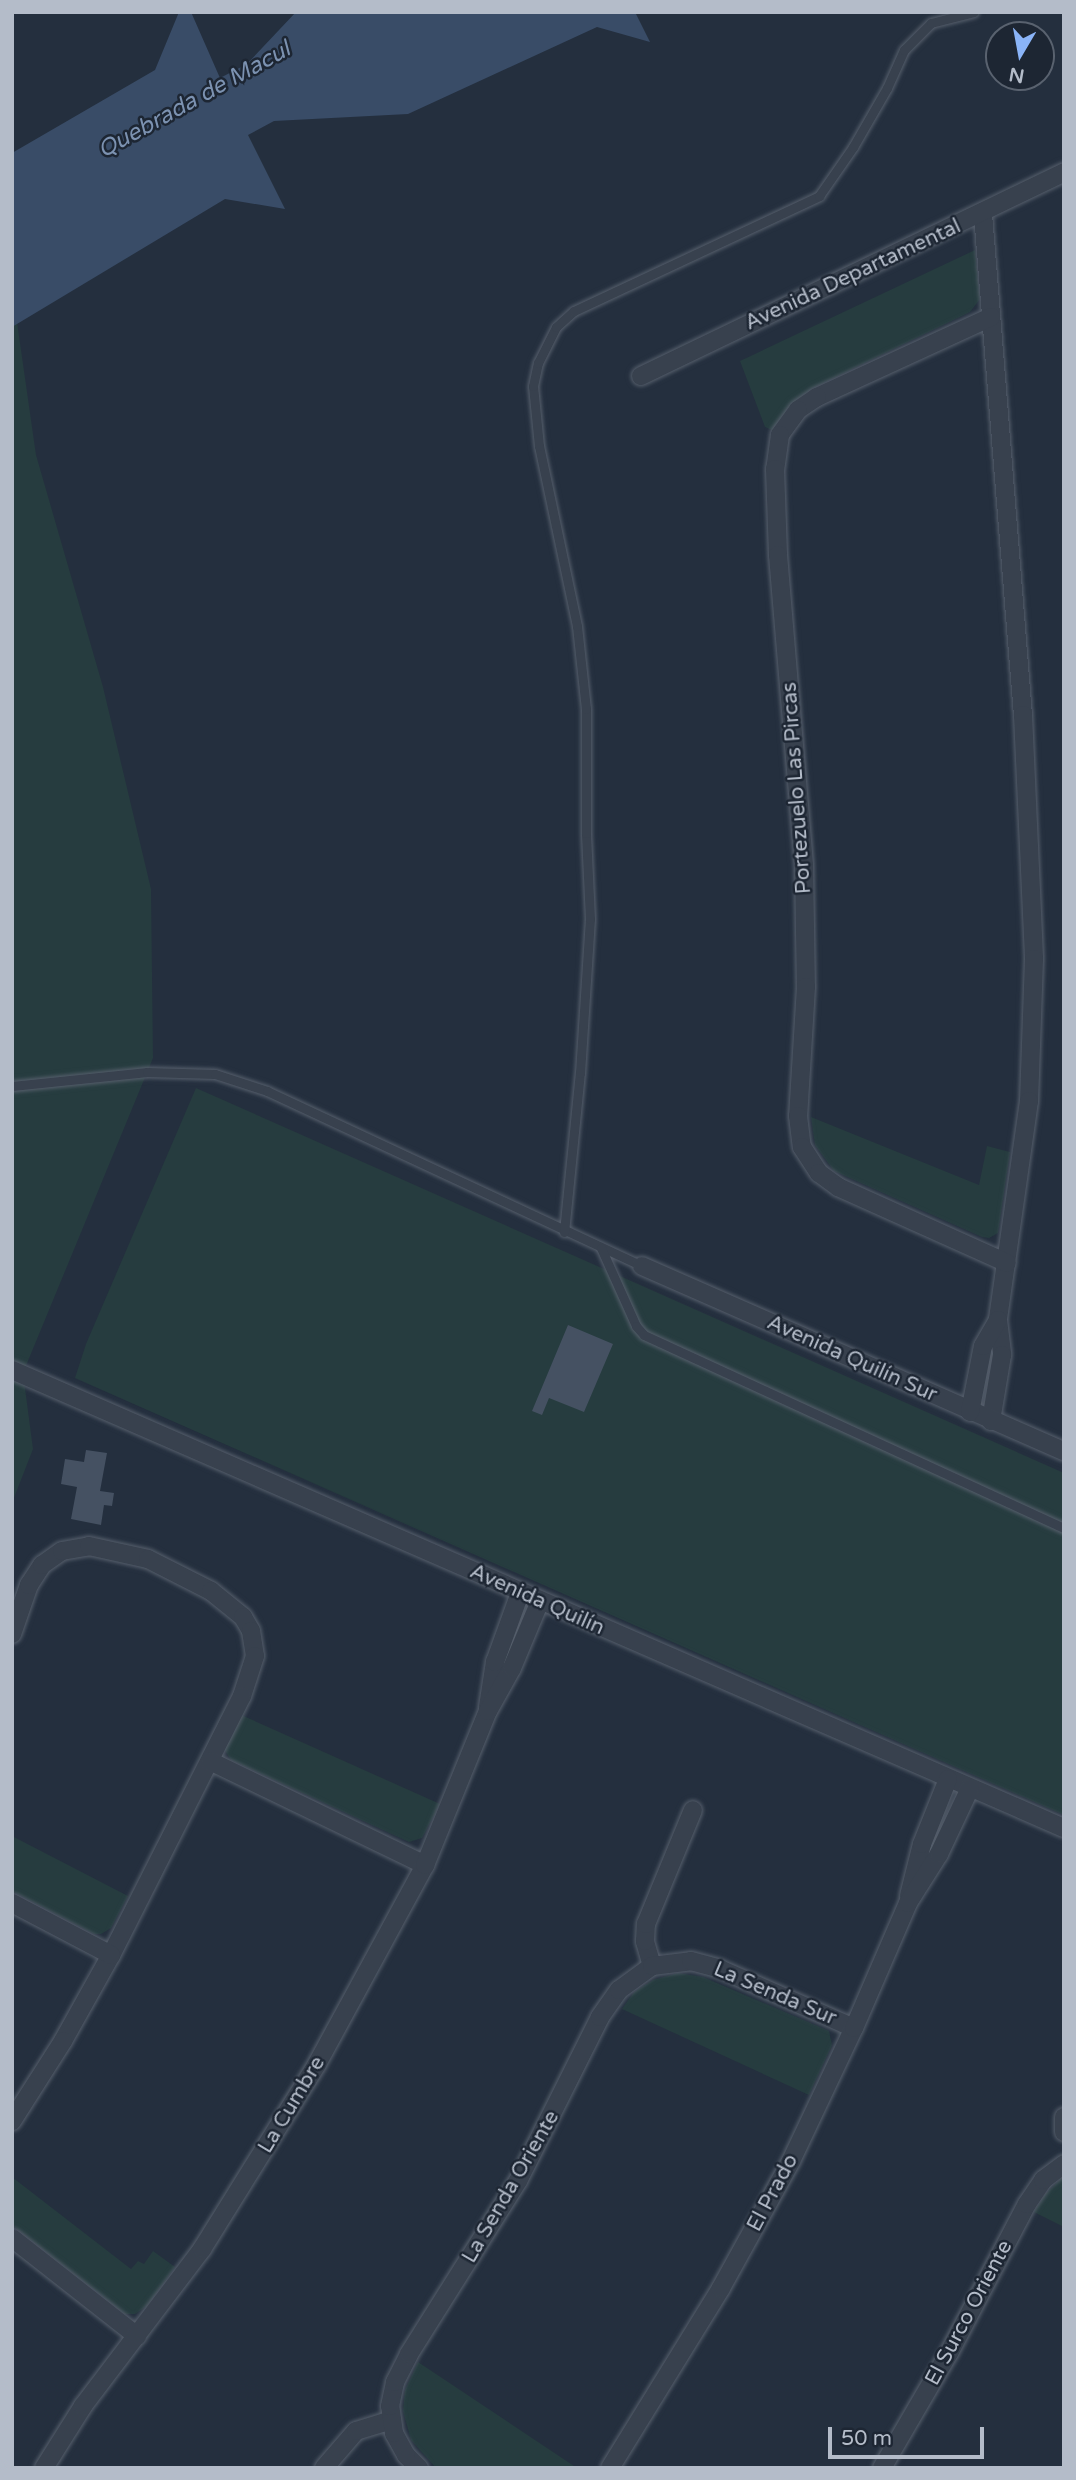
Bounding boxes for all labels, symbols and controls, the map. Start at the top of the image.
north arrow [985,21,1055,91]
water label: Quebrada de Macul [93,36,295,164]
text: N [1007,63,1026,87]
street label: Avenida Departamental [741,214,965,336]
street label: Portezuelo Las Pircas [777,681,817,895]
street label: Avenida Quilín Sur [763,1310,941,1408]
street label: Avenida Quilín [466,1559,608,1641]
street label: La Senda Sur [710,1957,840,2031]
street label: La Cumbre [253,2052,331,2158]
street label: La Senda Oriente [457,2106,565,2268]
street label: El Prado [742,2150,804,2236]
street label: El Surco Oriente [920,2236,1018,2390]
scale bar [831,2414,987,2458]
text: 50 m [841,2426,892,2451]

